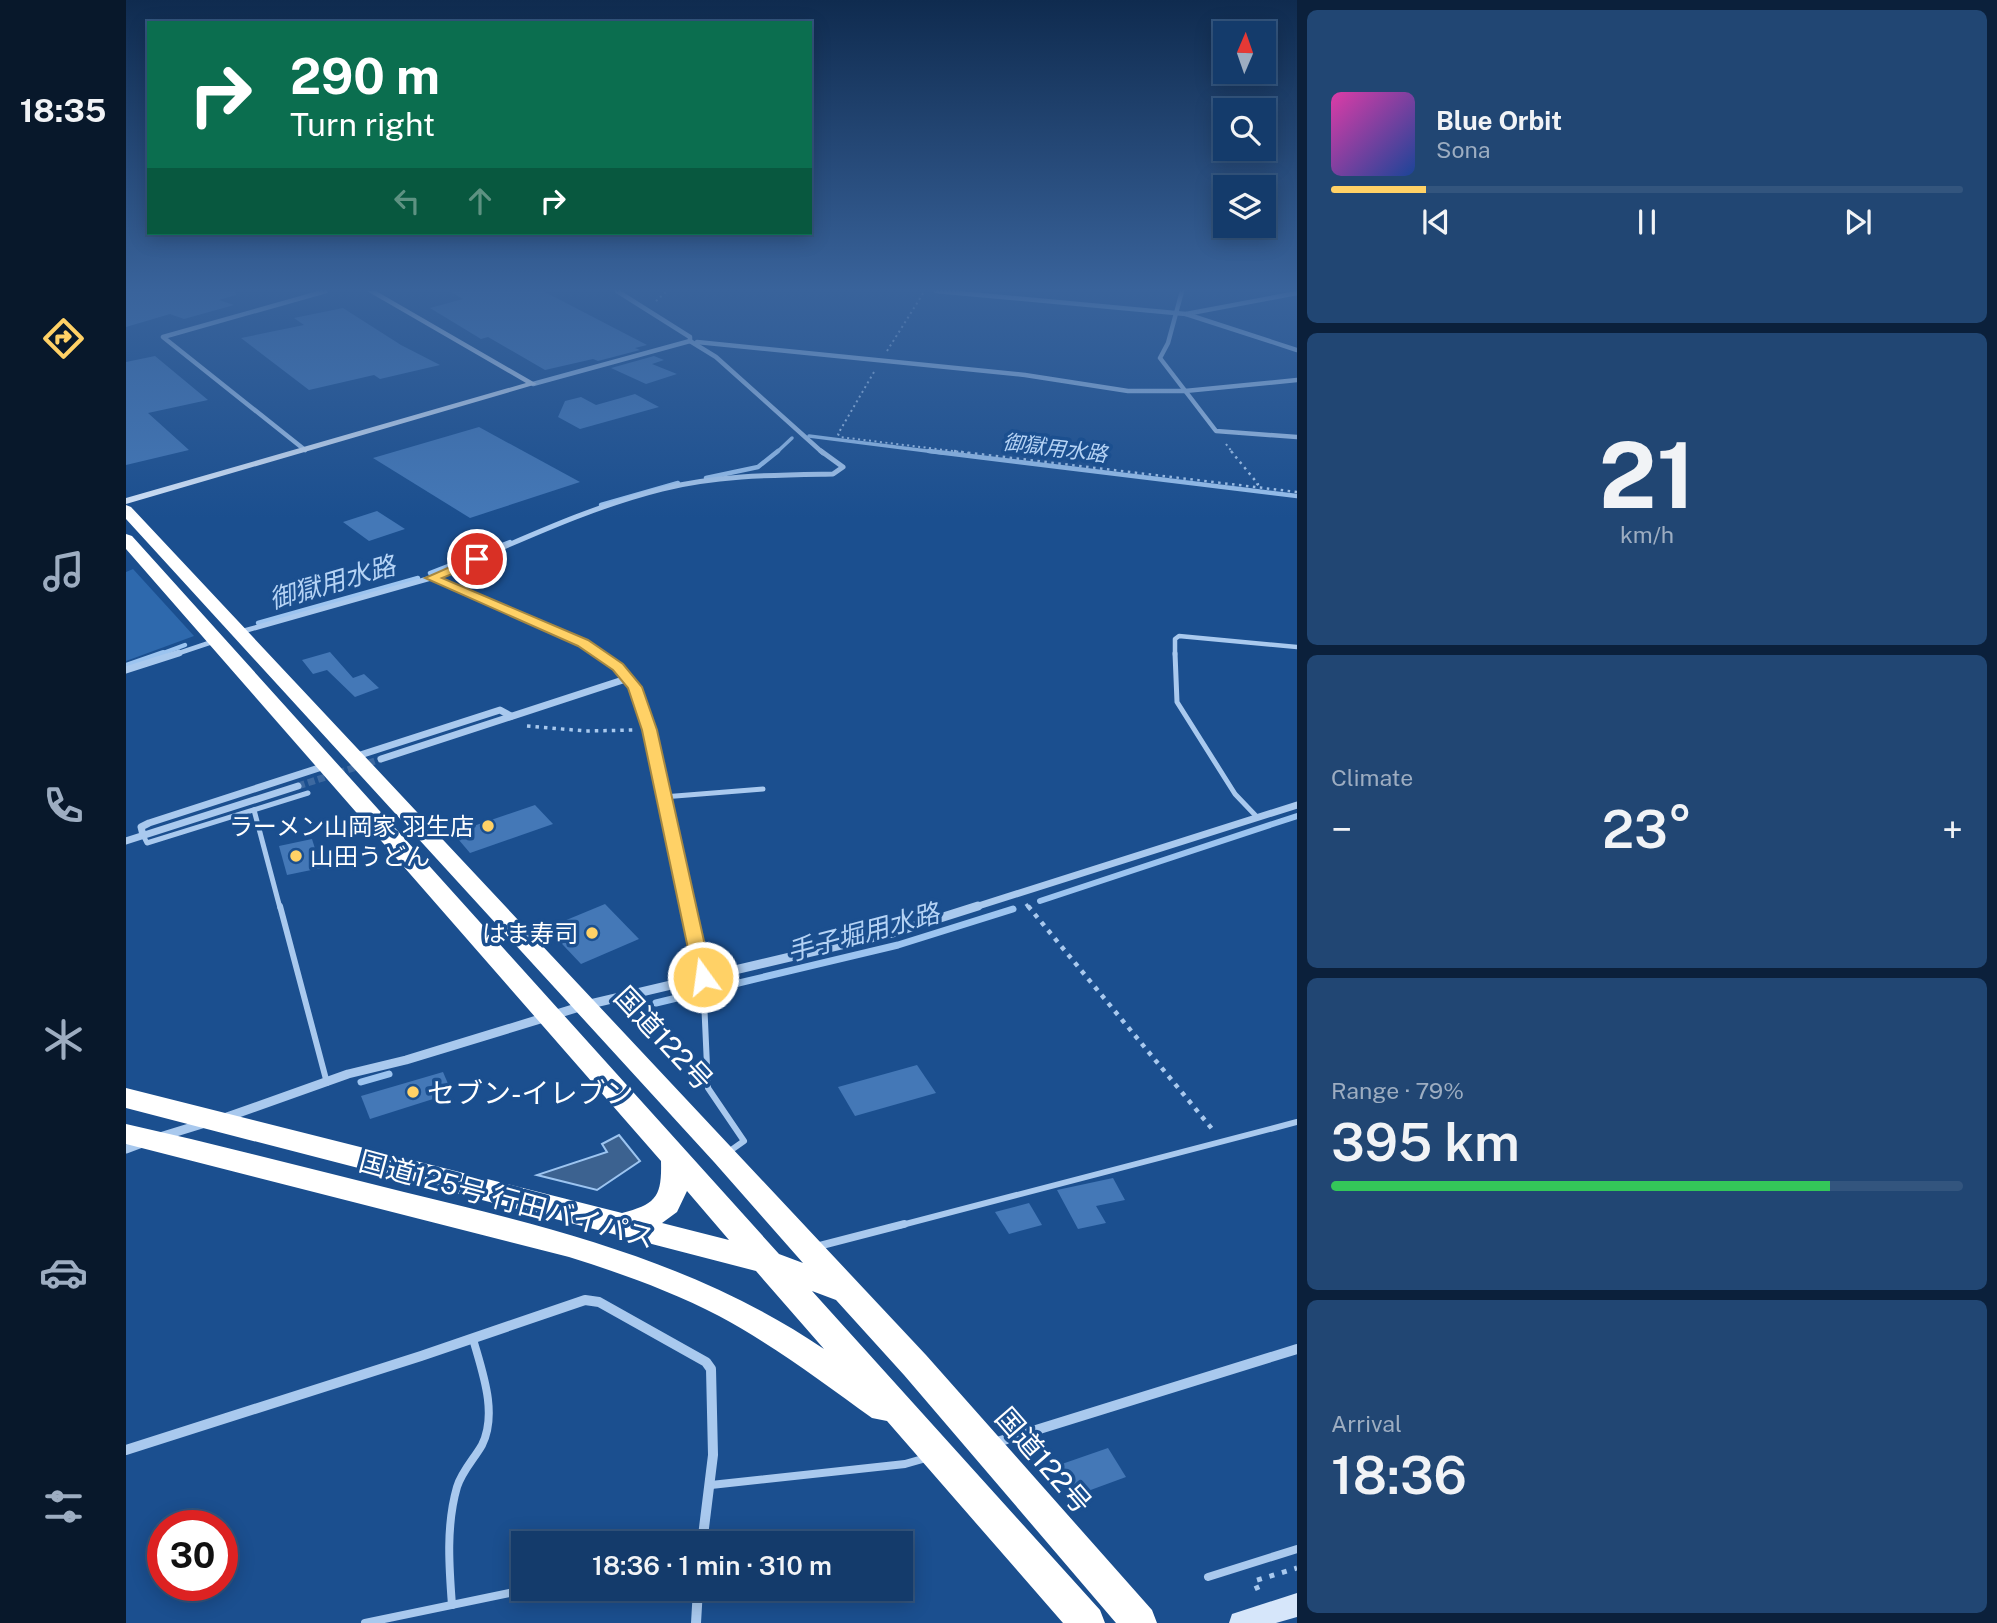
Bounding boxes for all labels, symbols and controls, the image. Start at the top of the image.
north arrow [1213,21,1276,84]
map controls [1213,21,1276,238]
text: 290 m [290,47,440,105]
icon: right [175,49,266,140]
text: 18:35 [20,92,106,129]
button: search [1213,98,1276,161]
text: Blue Orbit [1436,105,1562,136]
text: Turn right [290,106,435,143]
text: Sona [1436,136,1490,163]
button: layers [1213,175,1276,238]
icon: left [388,182,426,220]
icon: ahead [461,182,499,220]
icon: right [534,182,572,220]
icon: previous [1417,203,1455,241]
icon: pause [1628,203,1666,241]
icon: next [1839,203,1877,241]
icon: directions [39,314,88,363]
text: 21 [1599,422,1695,528]
water label: 御獄用水路 [1001,429,1111,467]
text: km/h [1620,521,1674,548]
pin [447,529,507,589]
icon: arrive [458,540,496,578]
icon: music [39,547,88,596]
water label: 御獄用水路 [265,549,401,615]
text: Climate [1331,764,1413,791]
icon: phone [39,781,88,830]
text: 23° [1602,799,1692,860]
text: − [1331,807,1352,852]
text: + [1942,807,1963,852]
place label: ラーメン山岡家 羽生店 [229,812,474,840]
marker: ラーメン山岡家 羽生店 [480,818,496,834]
place label: 山田うどん [310,842,430,870]
marker: 山田うどん [288,848,304,864]
water label: 手子堀用水路 [784,896,944,967]
place label: はま寿司 [482,919,578,947]
marker: はま寿司 [584,925,600,941]
position arrow [666,940,740,1014]
street label: 国道122号 [608,980,720,1096]
icon: climate [39,1015,88,1064]
place label: セブン-イレブン [427,1076,634,1109]
text: Range · 79% [1331,1077,1464,1104]
marker: セブン-イレブン [405,1084,421,1100]
text: 395 km [1331,1112,1520,1173]
street label: 国道125号 行田バイパス [356,1144,658,1254]
icon: car [39,1248,88,1297]
street label: 国道122号 [989,1401,1099,1519]
text: Arrival [1331,1410,1402,1437]
text: 18:36 [1331,1445,1467,1506]
icon: filters [39,1482,88,1531]
speed limit sign: 30 [147,1510,238,1601]
text: 18:36 · 1 min · 310 m [592,1550,832,1581]

